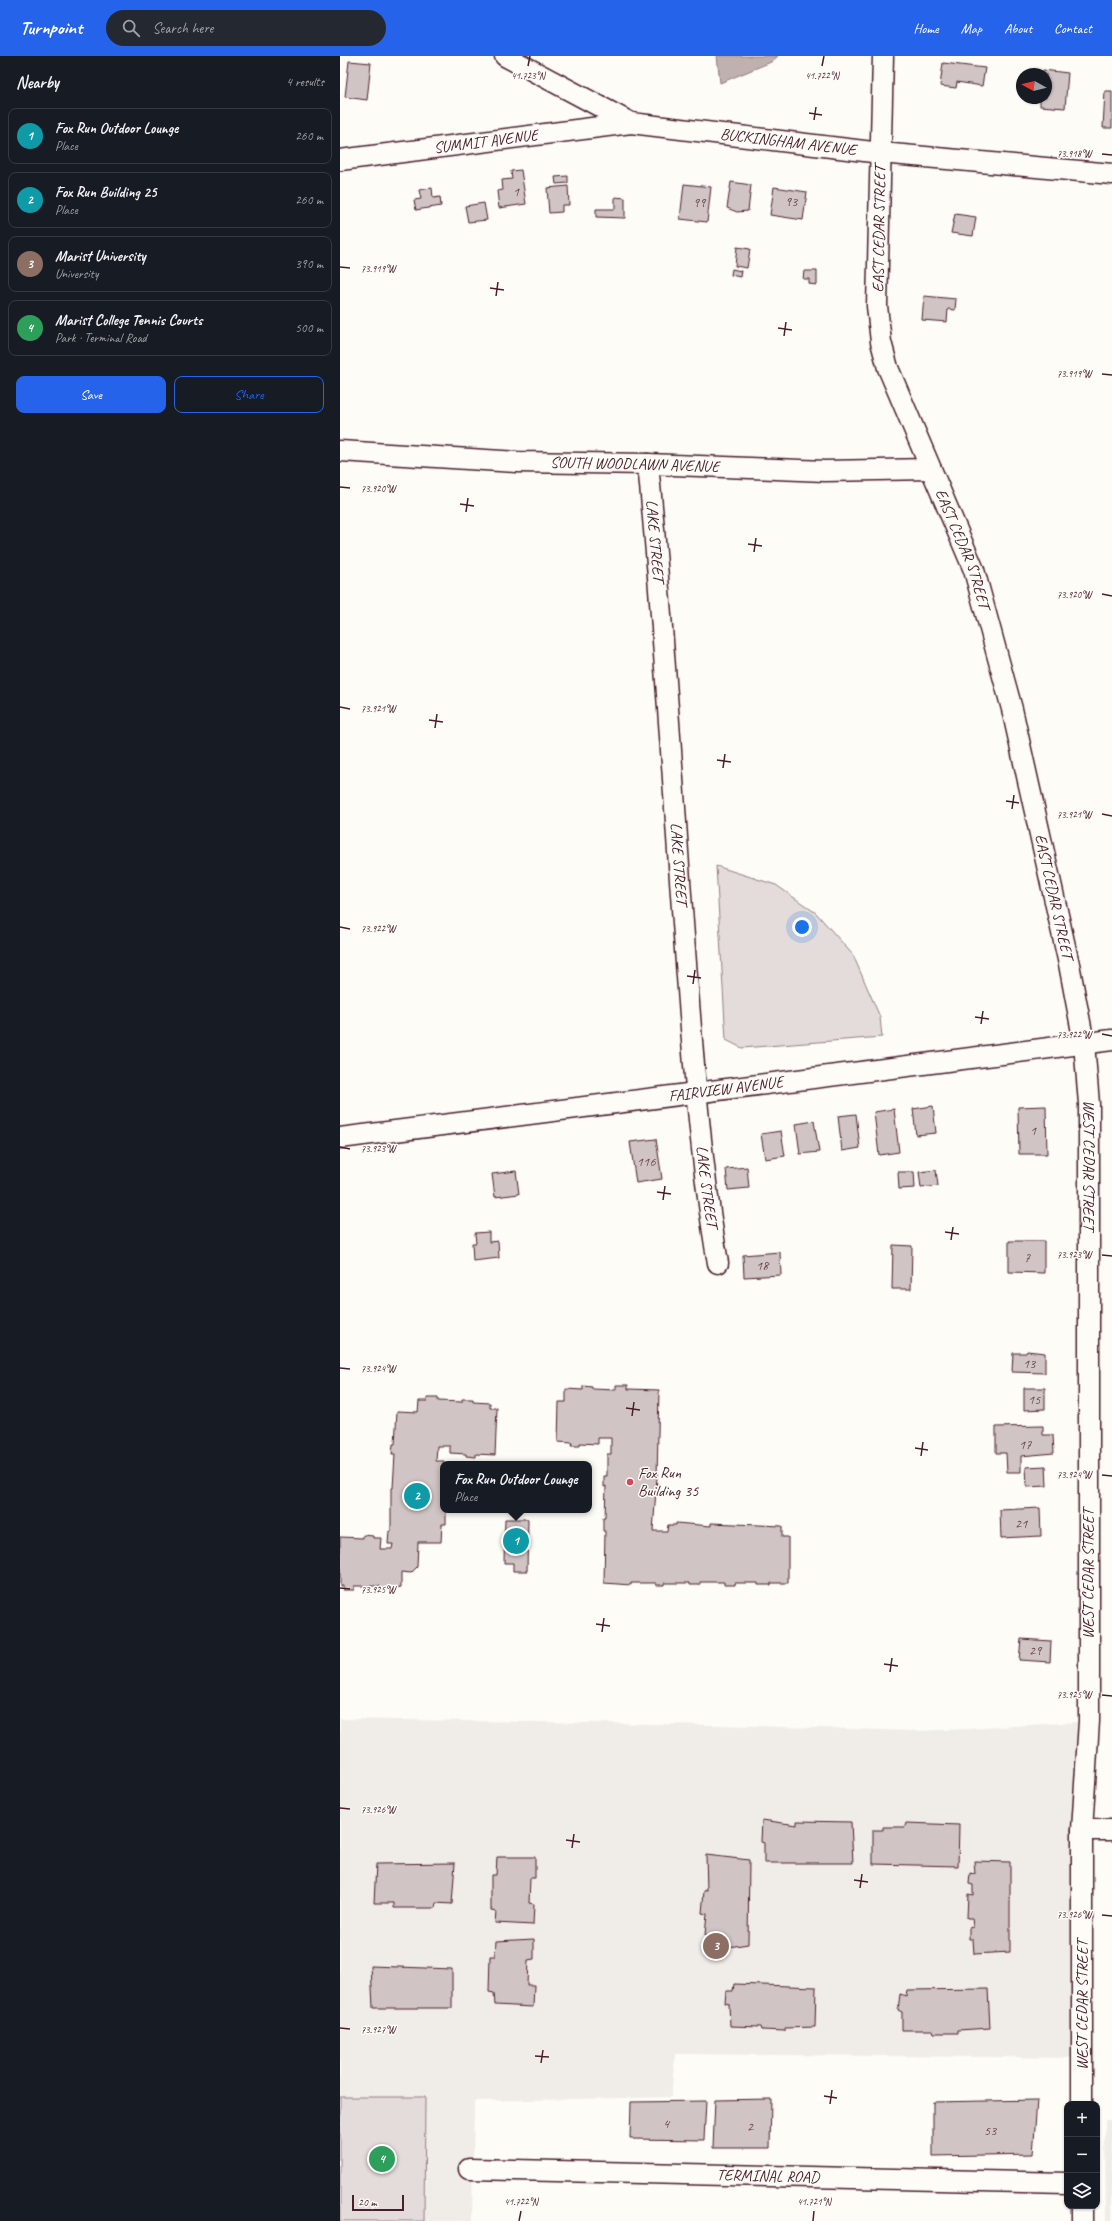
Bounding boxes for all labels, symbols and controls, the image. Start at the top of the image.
search box [106,10,386,46]
text: Turnpoint [20,16,82,40]
icon: search [120,17,142,39]
text: Search here [152,19,214,38]
text: Home [913,20,939,37]
text: Map [961,20,982,37]
text: About [1004,20,1032,37]
text: Contact [1054,20,1092,37]
north arrow [1016,68,1052,104]
text: 41.723°N [511,69,547,82]
text: 41.722°N [805,69,841,82]
text: Nearby [16,72,59,93]
text: 4 results [286,74,324,90]
text: Fox Run Outdoor Lounge [55,119,178,138]
street label: BUCKINGHAM AVENUE [719,124,860,160]
street label: SUMMIT AVENUE [433,125,541,158]
text: 1 [27,128,33,144]
text: 260 m [295,128,323,144]
text: Place [55,138,78,154]
text: 73.918°W [1057,147,1093,160]
street label: EAST CEDAR STREET [868,161,890,293]
text: Fox Run Building 25 [55,183,157,202]
house number: 1 [513,183,520,200]
text: 2 [27,192,33,208]
text: 260 m [295,192,323,208]
house number: 93 [785,193,799,210]
house number: 99 [693,194,707,211]
text: Place [55,202,78,218]
text: Marist University [55,247,146,266]
text: 3 [27,256,33,272]
text: 390 m [295,256,323,272]
text: 73.919°W [361,262,397,275]
text: University [55,266,98,282]
text: Marist College Tennis Courts [55,311,202,330]
text: 4 [27,320,33,336]
text: 500 m [295,320,323,336]
text: Park · Terminal Road [55,330,147,346]
text: 73.919°W [1057,367,1093,380]
button: Save [16,376,166,413]
button: Share [174,376,324,413]
street label: SOUTH WOODLAWN AVENUE [550,453,722,477]
text: 73.920°W [361,482,397,495]
street label: EAST CEDAR STREET [931,486,995,615]
street label: LAKE STREET [641,499,669,587]
text: 73.920°W [1057,588,1093,601]
text: 73.921°W [361,702,397,715]
text: 73.921°W [1057,808,1093,821]
street label: LAKE STREET [666,822,692,910]
street label: EAST CEDAR STREET [1030,832,1079,965]
your location [792,917,812,937]
text: 73.922°W [361,922,397,935]
text: 73.922°W [1057,1028,1093,1041]
street label: FAIRVIEW AVENUE [667,1072,787,1106]
street label: WEST CEDAR STREET [1079,1100,1099,1234]
house number: 1 [1030,1122,1037,1139]
text: 73.923°W [361,1142,397,1155]
street label: LAKE STREET [692,1145,723,1233]
house number: 116 [637,1153,656,1170]
text: 73.923°W [1057,1248,1093,1261]
house number: 7 [1024,1249,1031,1266]
house number: 18 [756,1257,770,1274]
house number: 13 [1023,1355,1037,1372]
text: 73.924°W [361,1362,397,1375]
house number: 15 [1028,1391,1041,1408]
house number: 17 [1019,1436,1032,1453]
popup [440,1461,592,1513]
place label: Fox Run Building 35 [638,1463,699,1501]
text: 73.924°W [1057,1468,1093,1481]
text: Fox Run Outdoor Lounge [454,1470,578,1489]
marker: Fox Run Building 35 [625,1477,635,1487]
pin: 2 [404,1481,430,1511]
text: Place [454,1489,477,1505]
street label: WEST CEDAR STREET [1078,1505,1098,1639]
house number: 21 [1015,1515,1028,1532]
pin: 1 [503,1526,529,1556]
text: 73.925°W [361,1583,397,1596]
house number: 29 [1029,1642,1043,1659]
text: 73.925°W [1057,1688,1093,1701]
text: 73.926°W [361,1803,397,1816]
text: 73.926°W [1057,1908,1093,1921]
pin: 3 [703,1931,729,1961]
street label: WEST CEDAR STREET [1072,1936,1092,2070]
text: 73.927°W [361,2023,397,2036]
map controls [1064,2101,1100,2209]
button: + [1064,2101,1100,2137]
house number: 4 [663,2115,671,2132]
house number: 2 [747,2118,755,2135]
house number: 53 [984,2122,998,2139]
button: − [1064,2137,1100,2173]
pin: 4 [369,2144,395,2174]
street label: TERMINAL ROAD [716,2165,821,2187]
button: layers [1064,2173,1100,2209]
scale bar [352,2193,404,2212]
text: 20 m [358,2195,377,2209]
text: 41.722°N [504,2195,540,2208]
text: 41.721°N [797,2195,833,2208]

